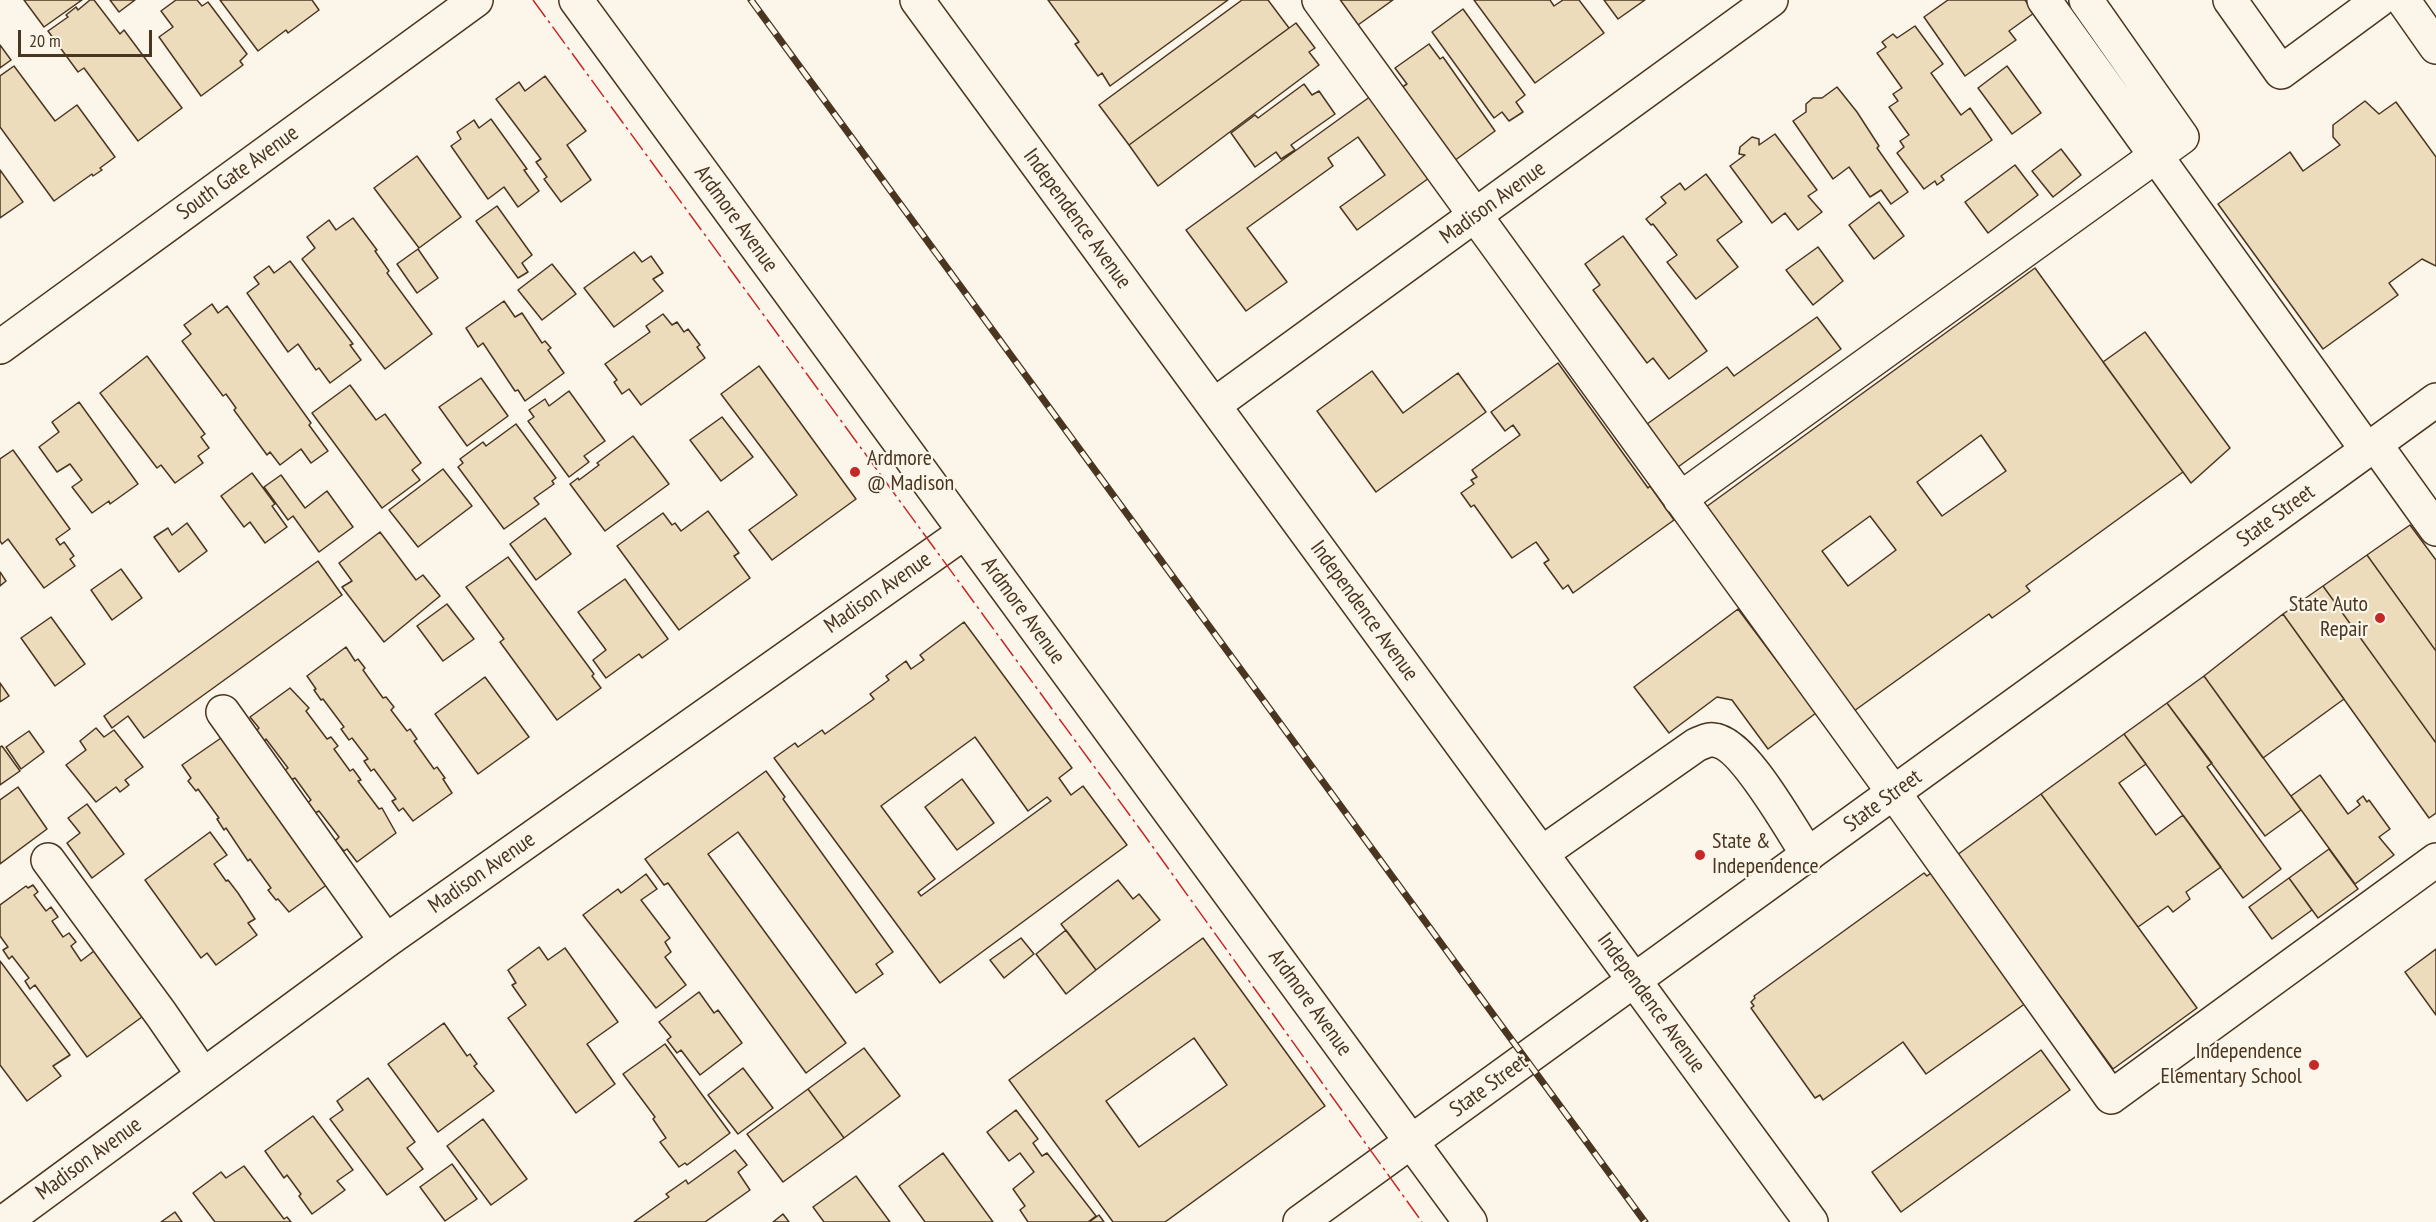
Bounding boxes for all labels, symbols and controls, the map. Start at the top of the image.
scale bar [21,18,154,56]
text: 20 m [29,29,61,52]
street label: South Gate Avenue [172,120,304,226]
street label: Independence Avenue [1017,144,1137,294]
street label: Madison Avenue [1435,156,1551,250]
street label: Ardmore Avenue [689,161,783,277]
place label: Ardmore @ Madison [867,446,954,498]
marker: Ardmore @ Madison [848,465,862,479]
street label: State Street [2232,479,2320,553]
street label: Independence Avenue [1304,536,1424,686]
street label: Madison Avenue [820,547,936,639]
street label: Ardmore Avenue [976,553,1070,669]
place label: State Auto Repair [2289,592,2368,644]
marker: State Auto Repair [2373,611,2387,625]
street label: State Street [1839,764,1927,838]
street label: Madison Avenue [424,827,540,919]
place label: State & Independence [1712,829,1819,880]
marker: State & Independence [1693,848,1707,862]
street label: Independence Avenue [1591,928,1711,1078]
street label: Ardmore Avenue [1263,945,1357,1061]
place label: Independence Elementary School [2160,1039,2302,1090]
street label: State Street [1445,1049,1533,1123]
marker: Independence Elementary School [2307,1058,2321,1072]
street label: Madison Avenue [31,1112,147,1206]

